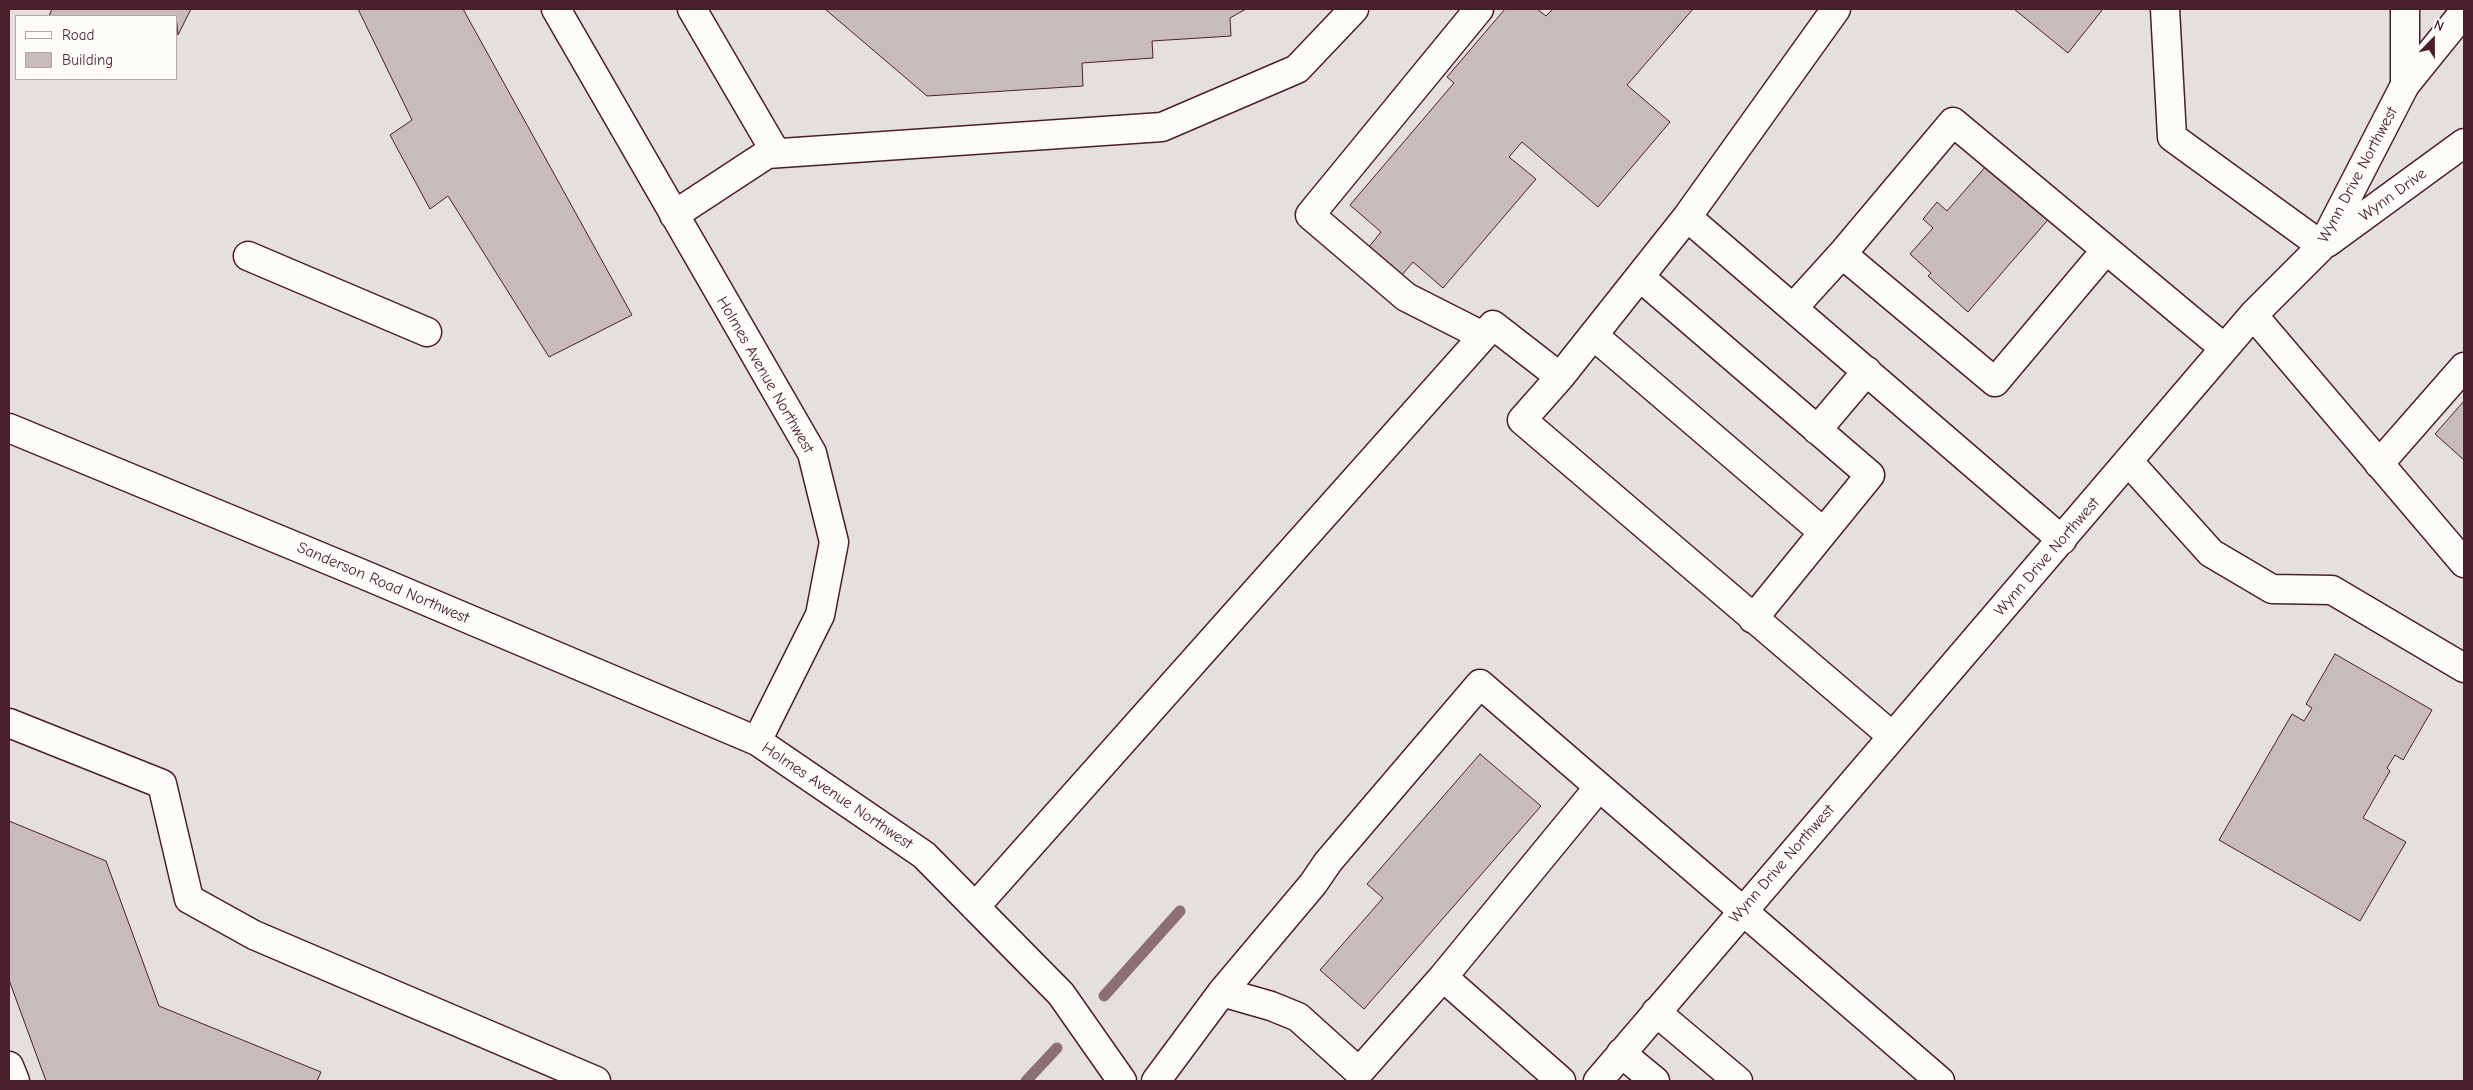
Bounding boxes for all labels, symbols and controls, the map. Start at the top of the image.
legend [15,15,178,80]
north arrow [2408,15,2458,65]
text: N [2431,16,2446,35]
text: Road [62,26,94,44]
text: Building [62,51,113,69]
street label: Wynn Drive Northwest [2314,104,2402,246]
street label: Wynn Drive [2356,164,2430,226]
street label: Holmes Avenue Northwest [712,293,818,457]
street label: Wynn Drive Northwest [1990,494,2104,620]
street label: Sanderson Road Northwest [294,538,472,628]
street label: Holmes Avenue Northwest [758,738,916,854]
street label: Wynn Drive Northwest [1725,801,1839,927]

